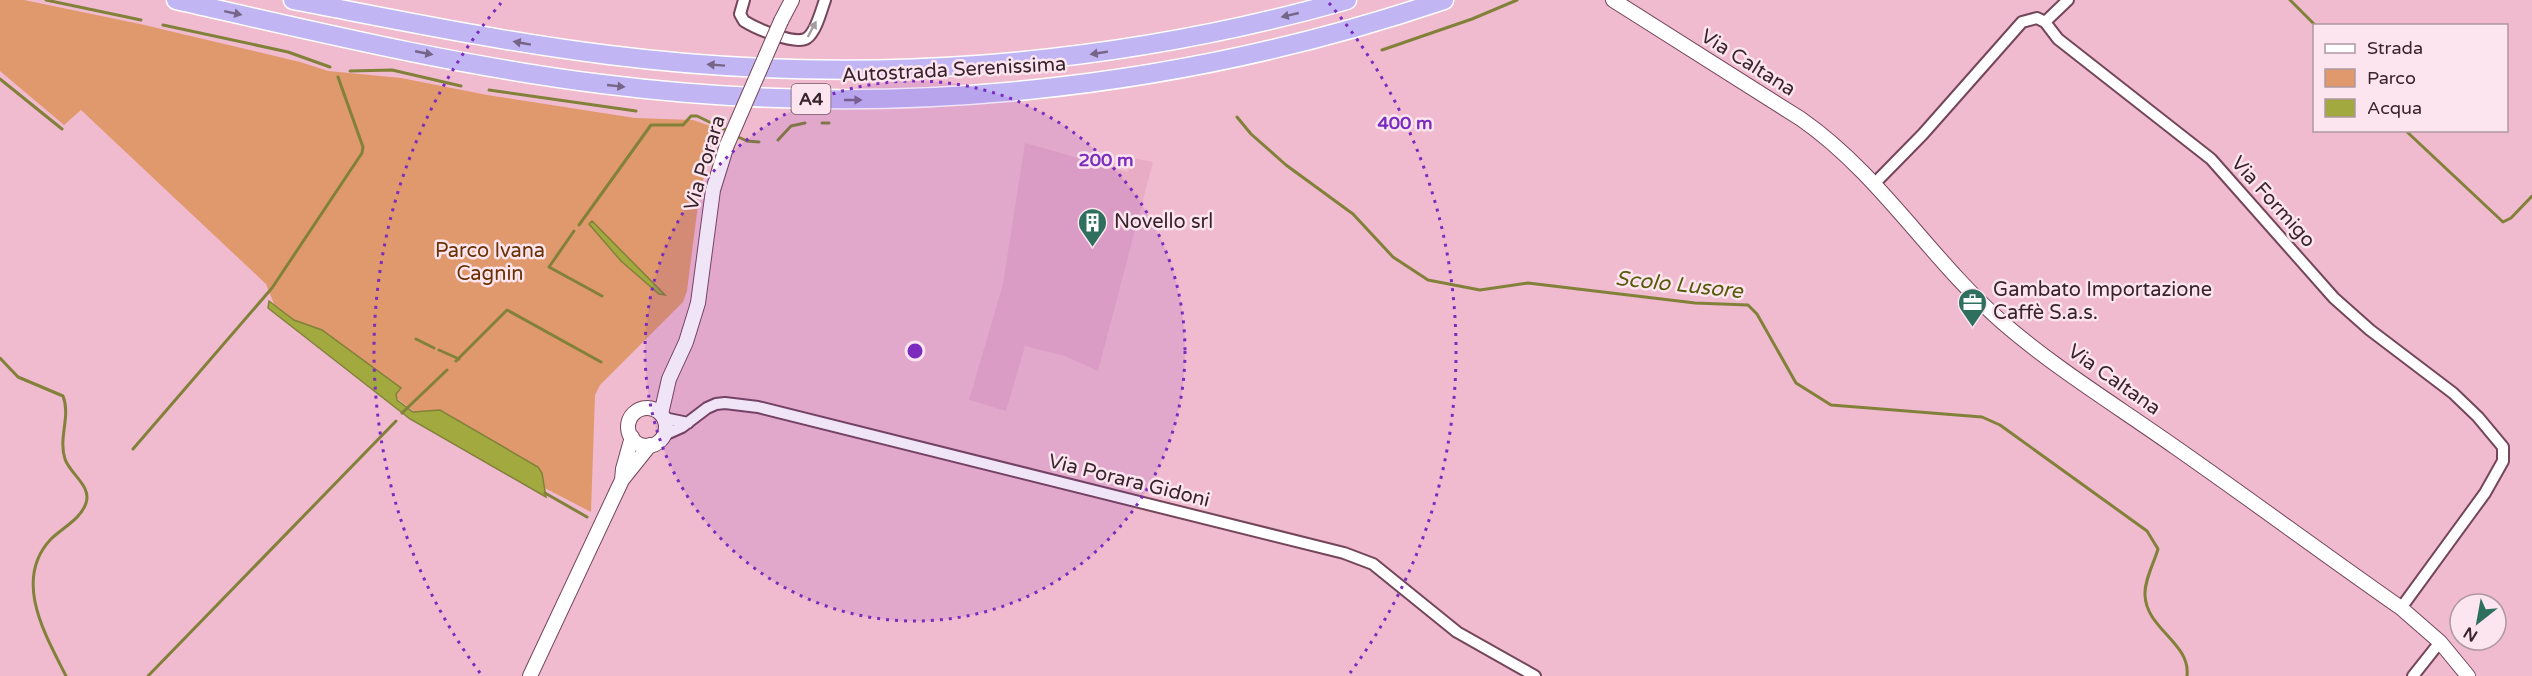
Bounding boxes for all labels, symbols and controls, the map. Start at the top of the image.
one-way arrow [224,8,243,18]
one-way arrow [1281,11,1300,21]
one-way arrow [807,20,817,37]
street label: Via Caltana [1696,24,1800,102]
legend [2313,24,2508,132]
text: Strada [2367,37,2423,59]
one-way arrow [513,38,532,47]
one-way arrow [1089,48,1108,57]
one-way arrow [415,49,434,58]
street label: Autostrada Serenissima [841,52,1067,88]
one-way arrow [706,61,725,70]
text: Parco [2367,67,2416,89]
one-way arrow [607,81,626,90]
road number: A4 [792,84,830,114]
one-way arrow [843,95,862,105]
text: Acqua [2367,97,2422,119]
text: 400 m [1377,112,1433,134]
street label: Via Porara [679,113,731,213]
text: 200 m [1078,149,1134,171]
street label: Via Formigo [2226,151,2320,253]
building icon: Novello srl [1077,206,1109,248]
place label: Novello srl [1114,210,1213,234]
park label: Parco Ivana Cagnin [435,239,545,286]
water label: Scolo Lusore [1614,266,1745,304]
place label: Gambato Importazione Caffè S.a.s. [1993,278,2212,325]
office icon: Gambato Importazione Caffè S.a.s. [1956,286,1988,328]
street label: Via Caltana [2063,339,2165,421]
centre of rings [905,341,925,361]
street label: Via Porara Gidoni [1046,449,1212,513]
north arrow [2448,592,2508,652]
text: N [2460,622,2481,646]

